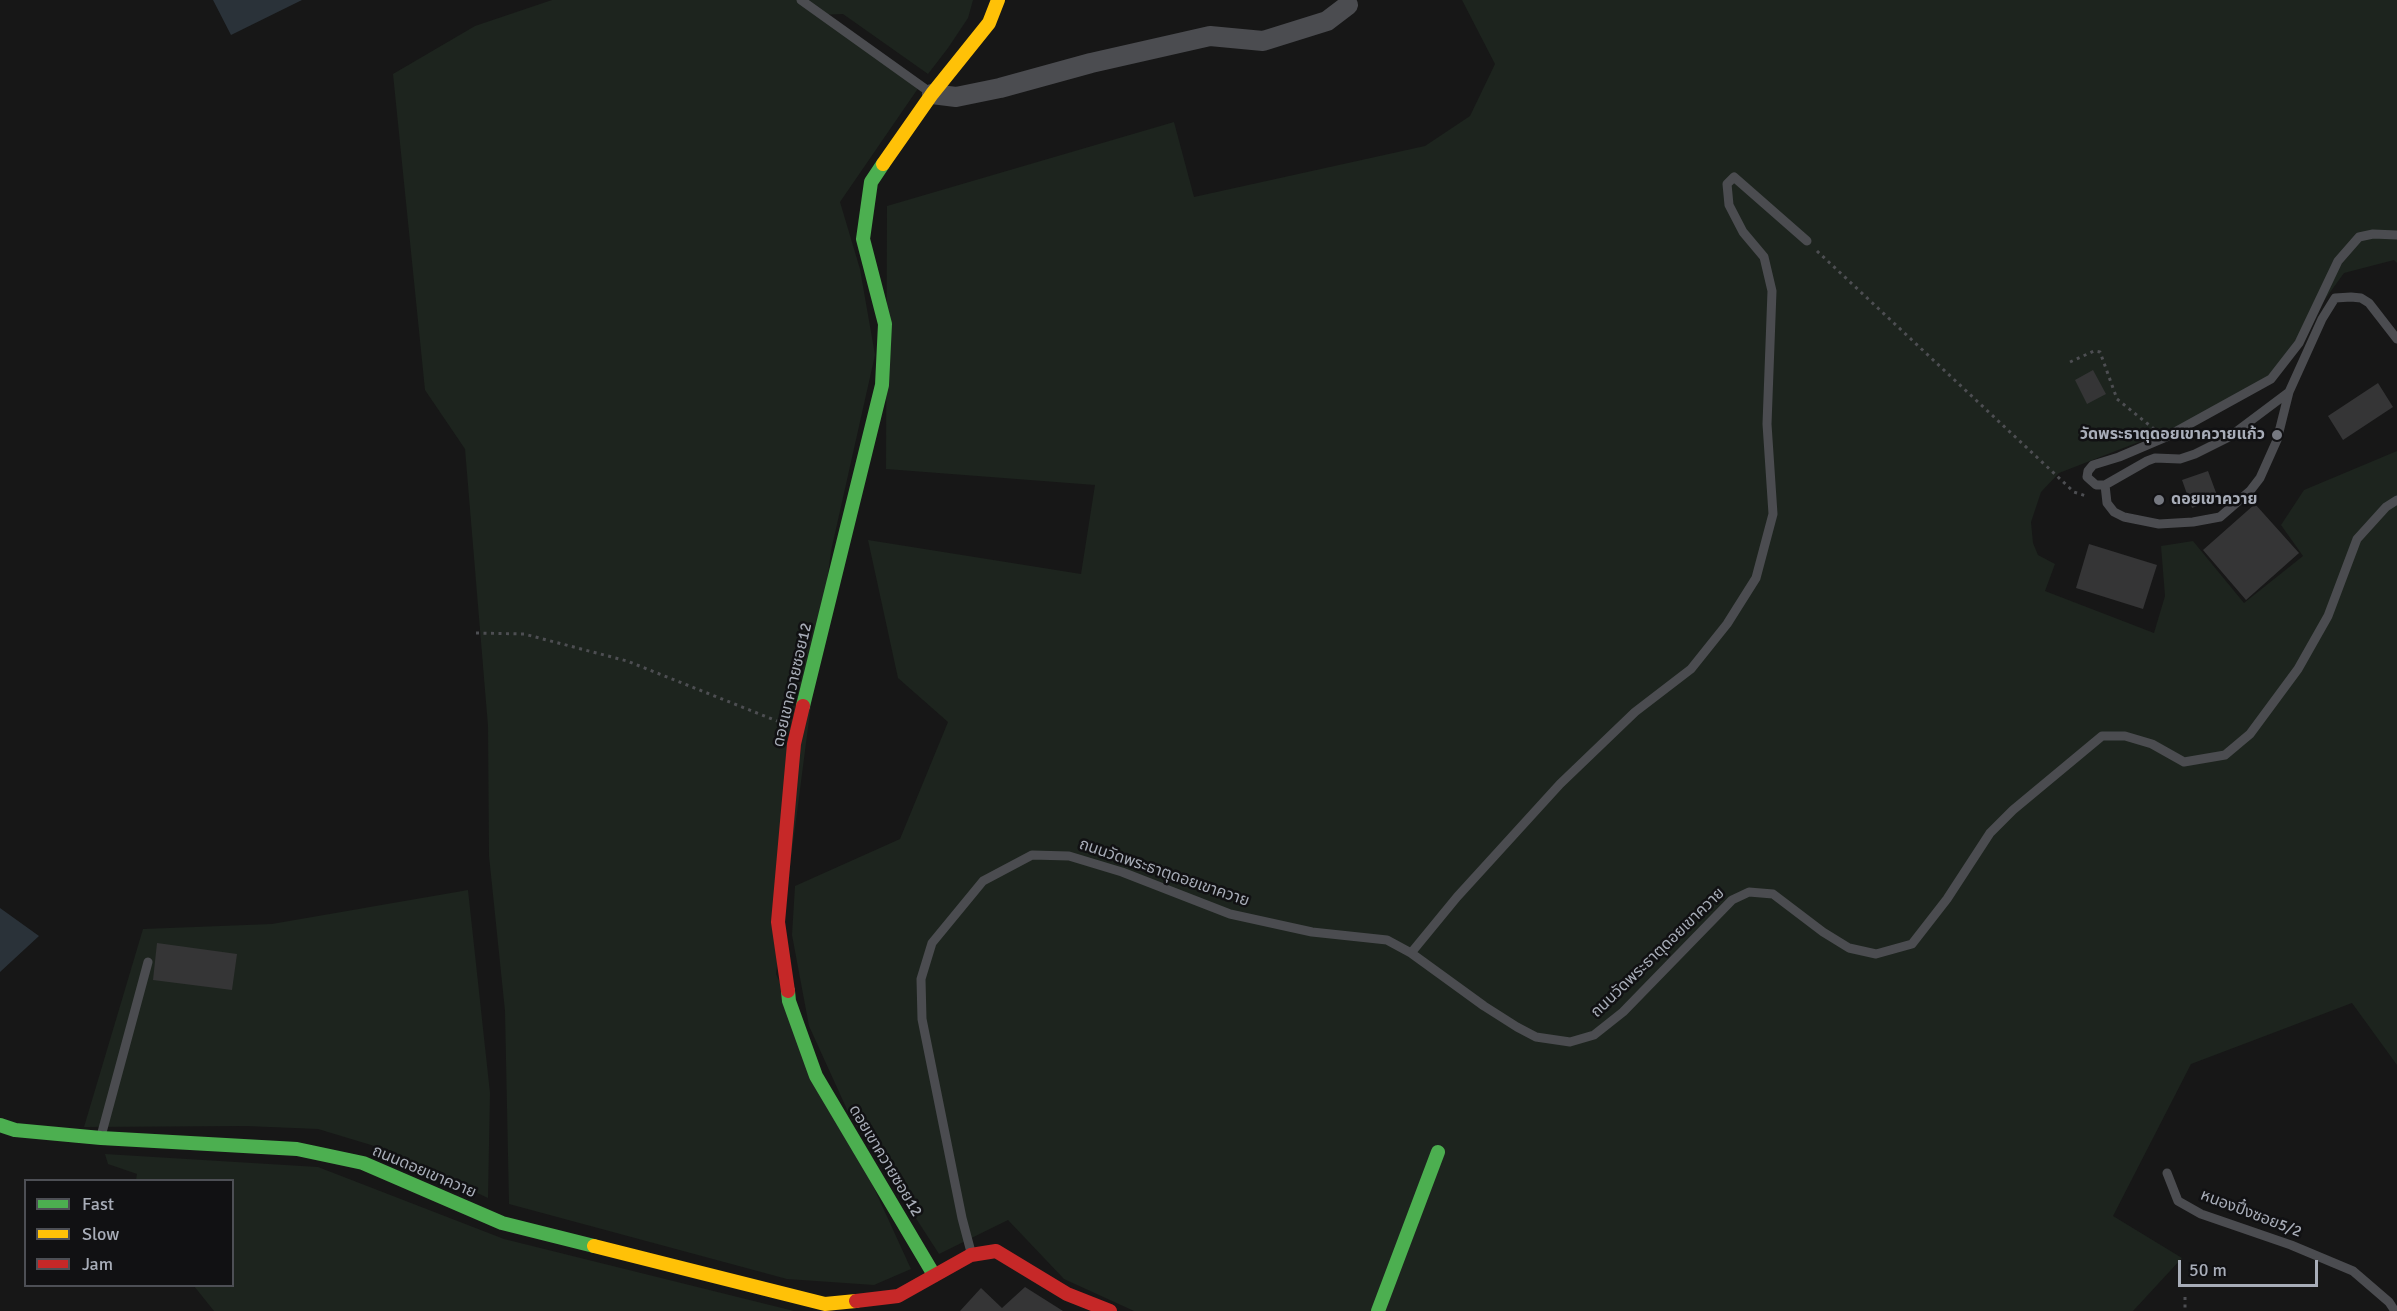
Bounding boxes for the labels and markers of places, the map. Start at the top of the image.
place label: วัดพระธาตุดอยเขาควายแก้ว [2080,425,2265,445]
marker: วัดพระธาตุดอยเขาควายแก้ว [2270,428,2284,442]
place label: ดอยเขาควาย [2171,490,2257,510]
marker: ดอยเขาควาย [2152,493,2166,507]

